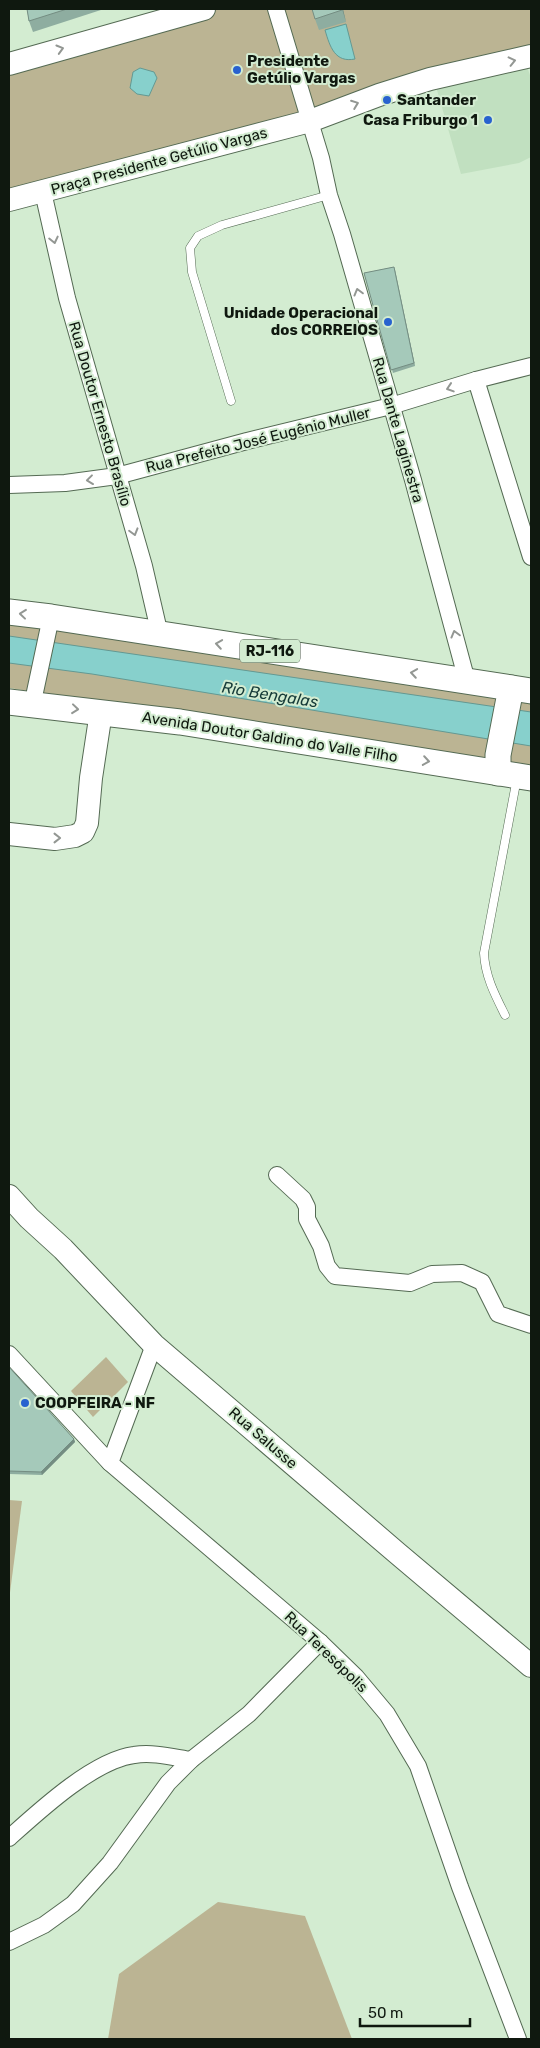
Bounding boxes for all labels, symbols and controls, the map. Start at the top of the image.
one-way arrow [55,45,63,55]
place label: Presidente Getúlio Vargas [247,52,356,87]
one-way arrow [507,56,516,67]
marker: Presidente Getúlio Vargas [231,64,243,76]
place label: Santander [397,91,476,109]
marker: Santander [381,94,393,106]
one-way arrow [351,100,359,110]
place label: Casa Friburgo 1 [363,111,478,129]
marker: Casa Friburgo 1 [482,114,494,126]
street label: Praça Presidente Getúlio Vargas [49,123,269,199]
one-way arrow [48,236,59,244]
one-way arrow [354,289,364,297]
place label: Unidade Operacional dos CORREIOS [224,304,378,339]
marker: Unidade Operacional dos CORREIOS [382,316,394,328]
street label: Rua Doutor Ernesto Brasílio [65,319,135,509]
street label: Rua Dante Laginestra [369,355,427,505]
one-way arrow [447,382,455,392]
street label: Rua Prefeito José Eugênio Muller [144,403,372,477]
one-way arrow [86,474,94,485]
one-way arrow [128,527,138,535]
one-way arrow [19,609,27,620]
one-way arrow [450,630,460,638]
one-way arrow [214,639,223,649]
road number: RJ-116 [240,640,300,662]
one-way arrow [410,668,418,679]
water label: Rio Bengalas [220,678,319,711]
one-way arrow [71,703,79,714]
street label: Avenida Doutor Galdino do Valle Filho [141,708,399,766]
one-way arrow [421,756,430,766]
one-way arrow [54,833,62,843]
place label: COOPFEIRA - NF [35,1394,155,1412]
marker: COOPFEIRA - NF [19,1397,31,1409]
street label: Rua Salusse [225,1403,301,1473]
street label: Rua Teresópolis [281,1608,372,1696]
scale bar [360,1996,470,2028]
text: 50 m [368,2004,403,2022]

